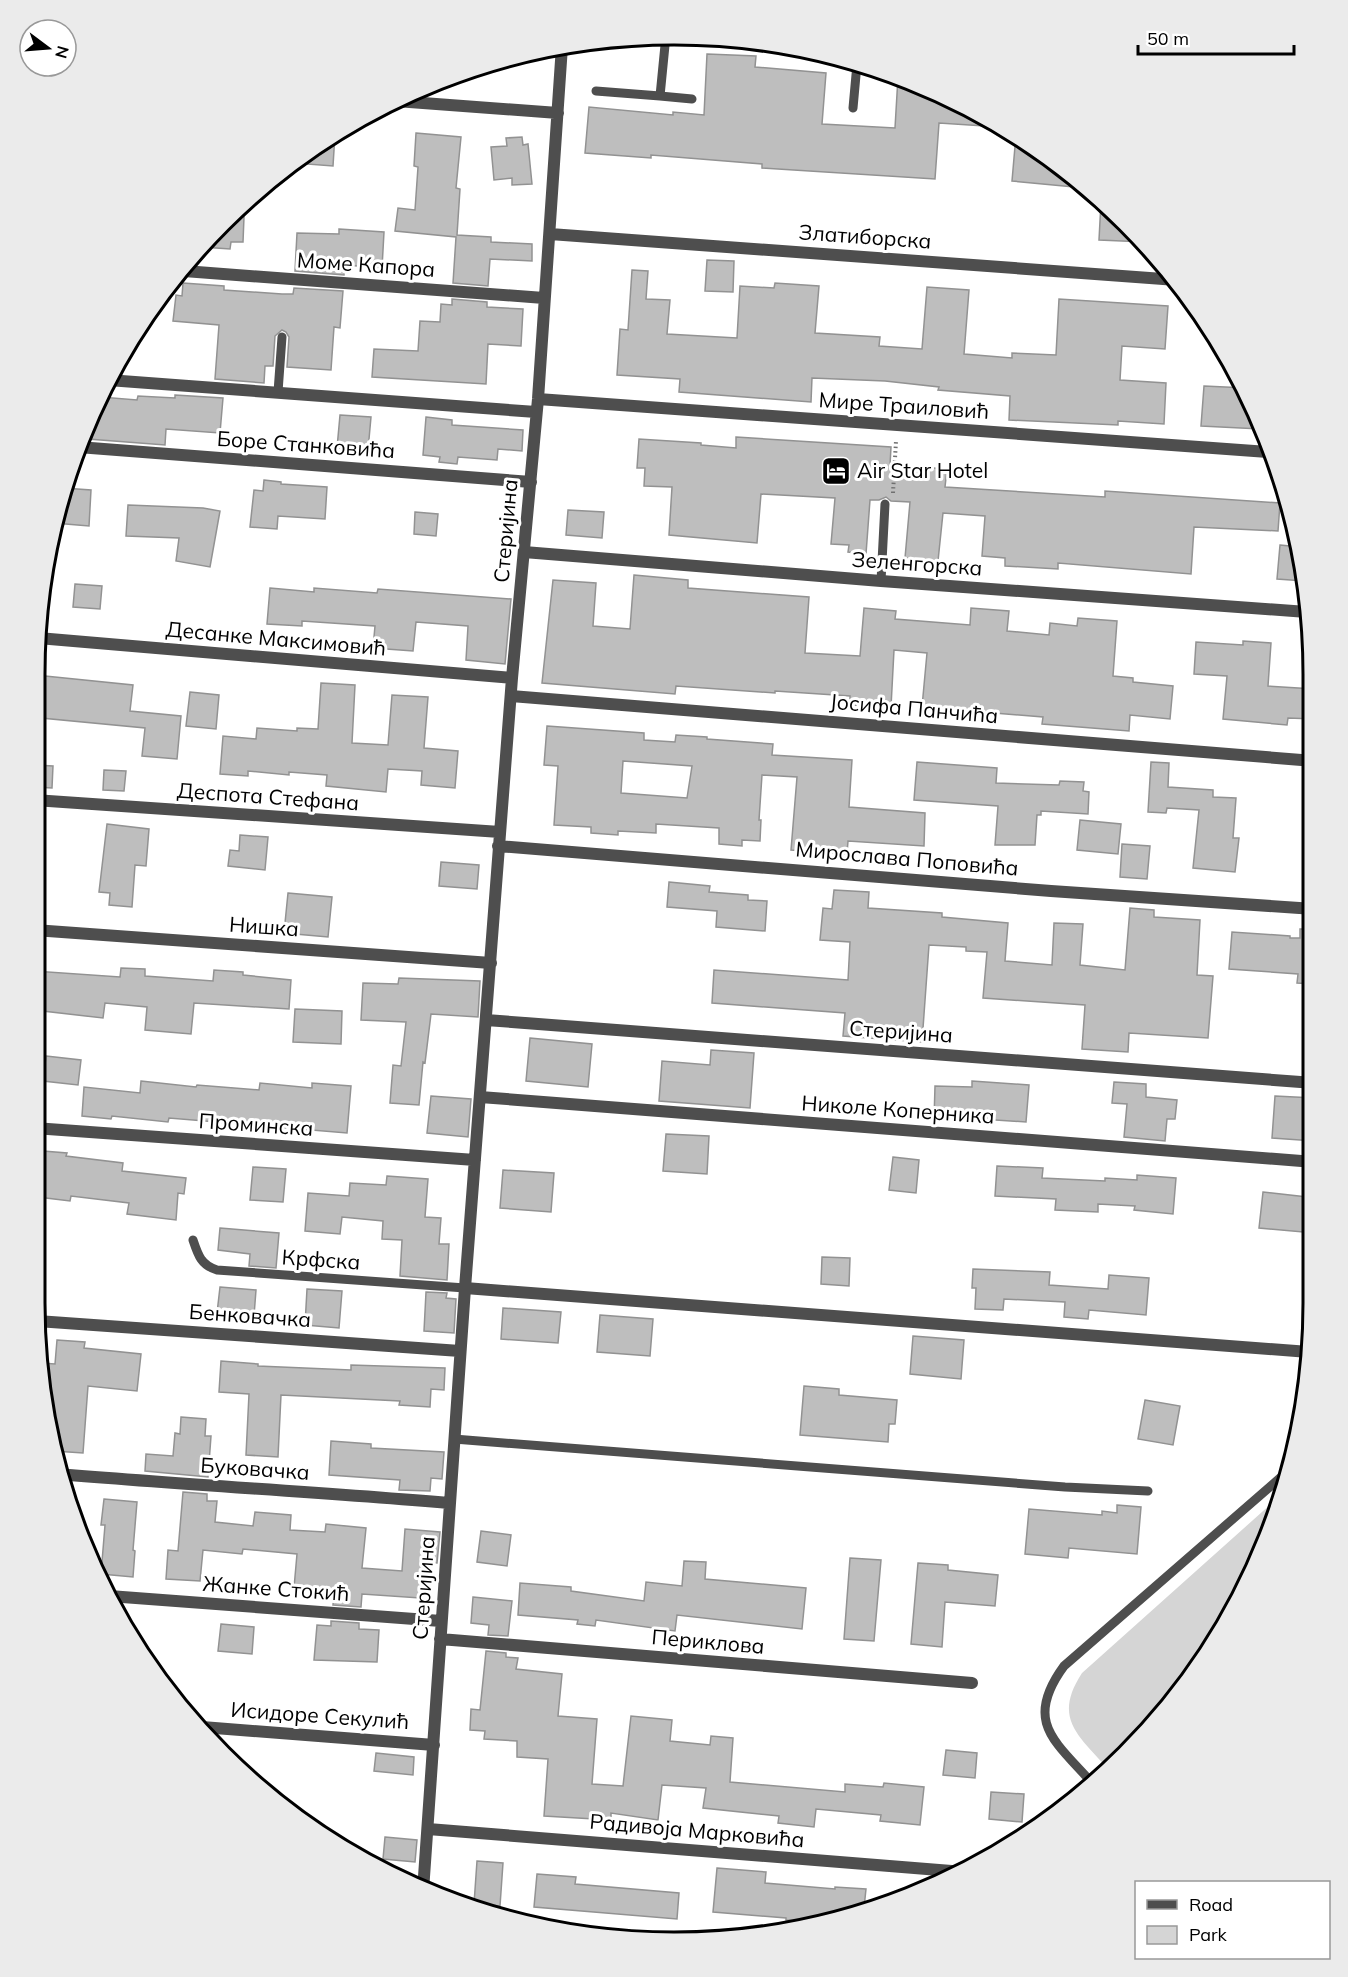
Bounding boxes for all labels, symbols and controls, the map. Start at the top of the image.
north arrow [18,18,78,78]
scale bar [1138,18,1294,56]
text: 50 m [1147,27,1189,50]
text: N [51,44,74,61]
street label: Златиборска [798,218,932,254]
street label: Моме Капора [296,246,436,282]
street label: Мире Траиловић [818,386,990,424]
street label: Боре Станковића [216,425,396,463]
hotel icon: Air Star Hotel [820,455,852,487]
place label: Air Star Hotel [857,457,988,483]
street label: Стеријина [488,478,522,584]
street label: Зеленгорска [851,545,983,581]
street label: Десанке Максимовић [165,615,387,661]
street label: Јосифа Панчића [829,688,999,728]
street label: Деспота Стефана [176,777,360,815]
street label: Мирослава Поповића [794,835,1020,881]
street label: Нишка [228,911,300,941]
street label: Стеријина [848,1014,954,1048]
street label: Николе Коперника [801,1089,995,1129]
street label: Проминска [198,1107,314,1141]
street label: Крфска [281,1243,361,1275]
street label: Бенковачка [188,1298,312,1332]
street label: Буковачка [200,1451,311,1485]
street label: Стеријина [406,1535,440,1641]
street label: Жанке Стокић [202,1570,350,1606]
street label: Периклова [650,1623,766,1659]
street label: Исидоре Секулић [230,1696,410,1734]
street label: Радивоја Марковића [589,1808,806,1852]
legend [1135,1881,1330,1959]
text: Road [1189,1893,1233,1916]
text: Park [1189,1923,1228,1946]

